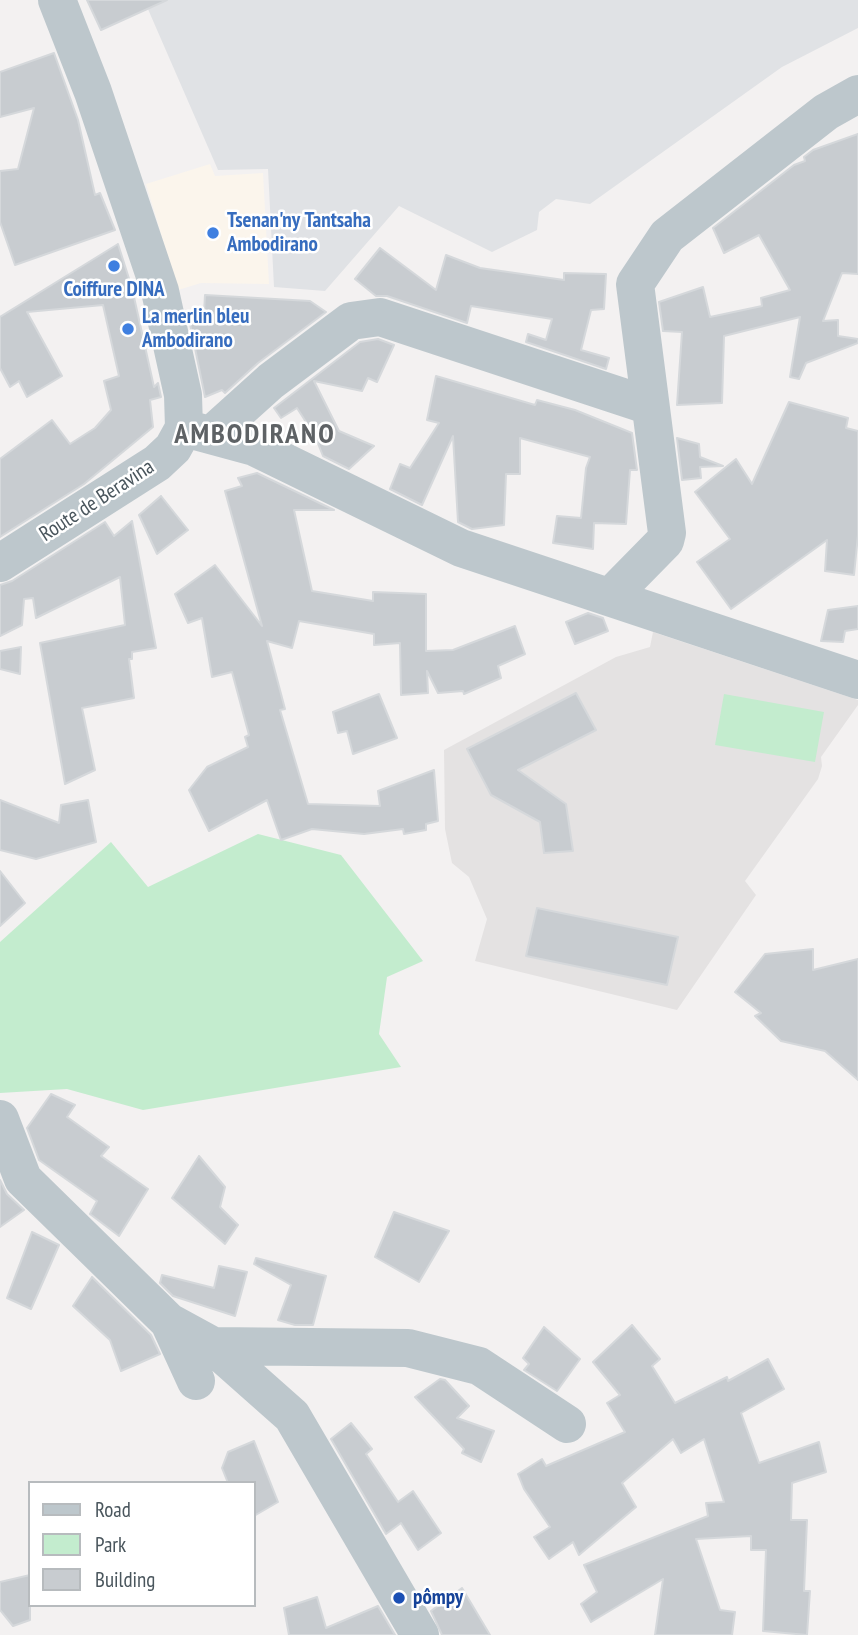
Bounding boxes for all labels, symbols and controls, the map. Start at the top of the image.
place label: Tsenan'ny Tantsaha Ambodirano [227,208,371,258]
marker: Tsenan'ny Tantsaha Ambodirano [205,225,221,241]
marker: Coiffure DINA [106,258,122,274]
place label: Coiffure DINA [63,277,165,303]
place label: La merlin bleu Ambodirano [142,304,249,354]
marker: La merlin bleu Ambodirano [120,321,136,337]
district label: AMBODIRANO [176,418,334,452]
street label: Route de Beravina [35,455,159,547]
legend [28,1481,256,1607]
text: Road [95,1496,131,1523]
text: Park [95,1531,126,1558]
text: Building [95,1566,155,1593]
place label: pômpy [413,1585,463,1611]
marker: pômpy [391,1590,407,1606]

